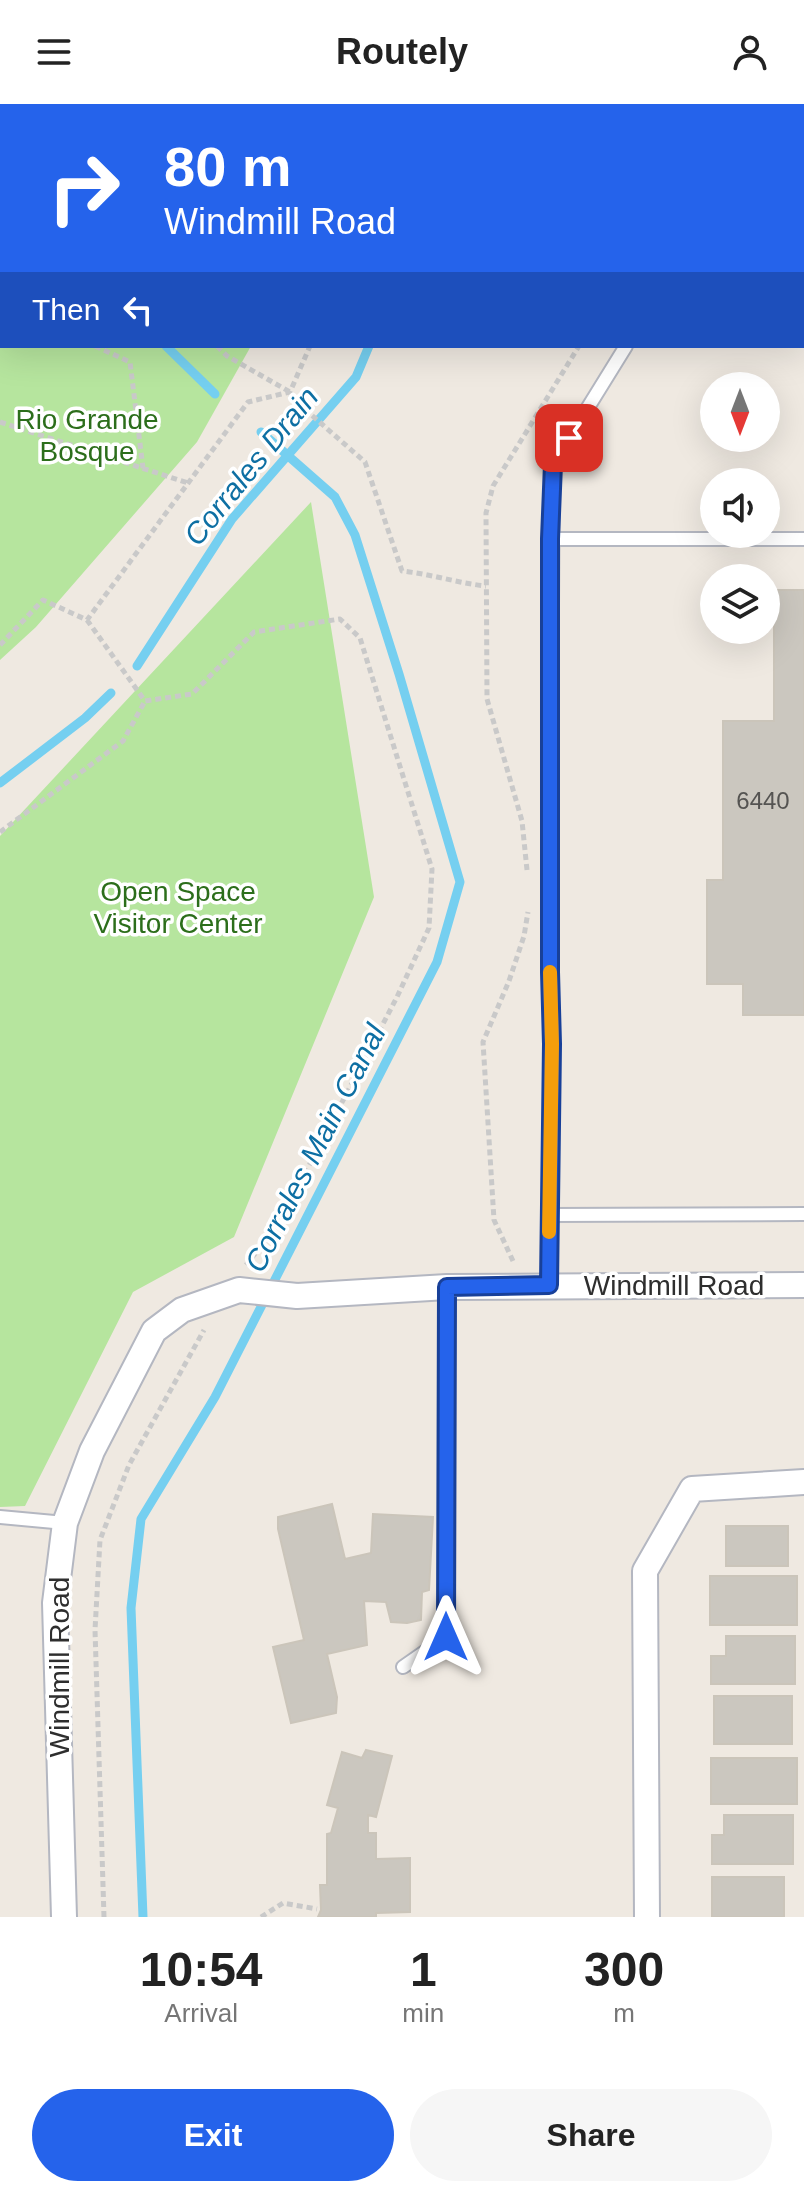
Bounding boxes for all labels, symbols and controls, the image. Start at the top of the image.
icon: menu [32,30,76,74]
icon: person [728,30,772,74]
text: Routely [336,31,468,72]
text: 80 m [164,135,292,198]
icon: right [32,136,136,240]
text: Windmill Road [164,201,396,242]
icon: left [116,288,160,332]
text: Then [32,293,100,326]
north arrow [700,372,780,452]
map controls [700,372,780,644]
water label: Corrales Drain [177,380,325,552]
park label: Rio Grande Bosque [15,404,159,467]
pin [535,404,603,472]
icon: arrive [547,416,591,460]
button: sound [700,468,780,548]
button: layers [700,564,780,644]
house number: 6440 [736,787,790,814]
park label: Open Space Visitor Center [93,876,263,939]
water label: Corrales Main Canal [238,1018,392,1277]
street label: Windmill Road [584,1270,764,1301]
street label: Windmill Road [44,1577,75,1757]
position arrow [404,1595,488,1679]
text: 10:54 [140,1943,263,1996]
text: 1 [410,1943,437,1996]
text: 300 [584,1943,664,1996]
text: Arrival [164,1998,238,2028]
text: min [402,1998,444,2028]
text: m [613,1998,635,2028]
button: Exit [32,2089,394,2181]
button: Share [410,2089,772,2181]

